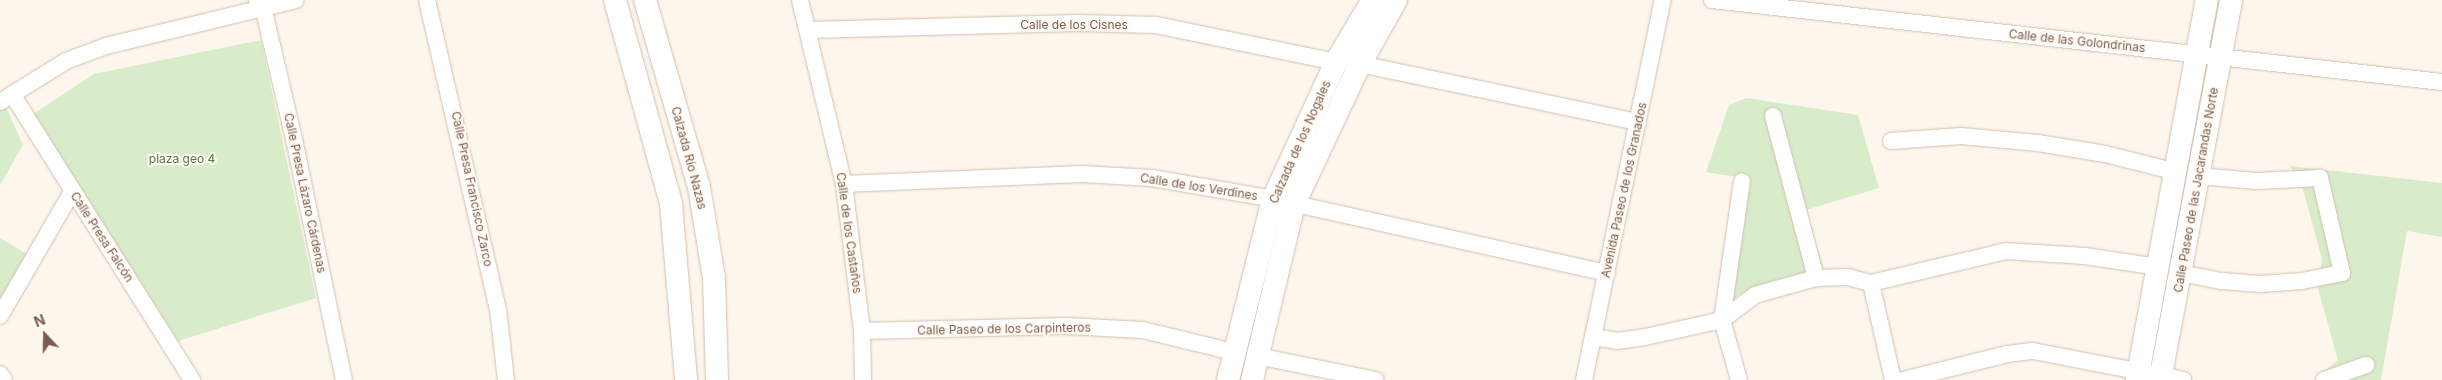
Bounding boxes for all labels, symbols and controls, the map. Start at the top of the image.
street label: Calle de los Cisnes [1020,18,1128,32]
street label: Calle de las Golondrinas [2008,27,2146,55]
street label: Calzada de los Nogales [1266,78,1334,206]
street label: Calle Paseo de las Jacarandas Norte [2171,86,2221,294]
street label: Avenida Paseo de los Granados [1598,101,1650,279]
street label: Calzada Río Nazas [668,105,710,211]
street label: Calle Presa Francisco Zarco [448,110,496,268]
street label: Calle Presa Lázaro Cárdenas [281,112,329,274]
park label: plaza geo 4 [149,152,215,166]
street label: Calle de los Castaños [833,171,865,295]
street label: Calle de los Verdines [1139,171,1259,203]
street label: Calle Presa Falcón [67,189,137,285]
north arrow [20,310,70,360]
text: N [31,311,47,330]
street label: Calle Paseo de los Carpinteros [917,320,1091,338]

